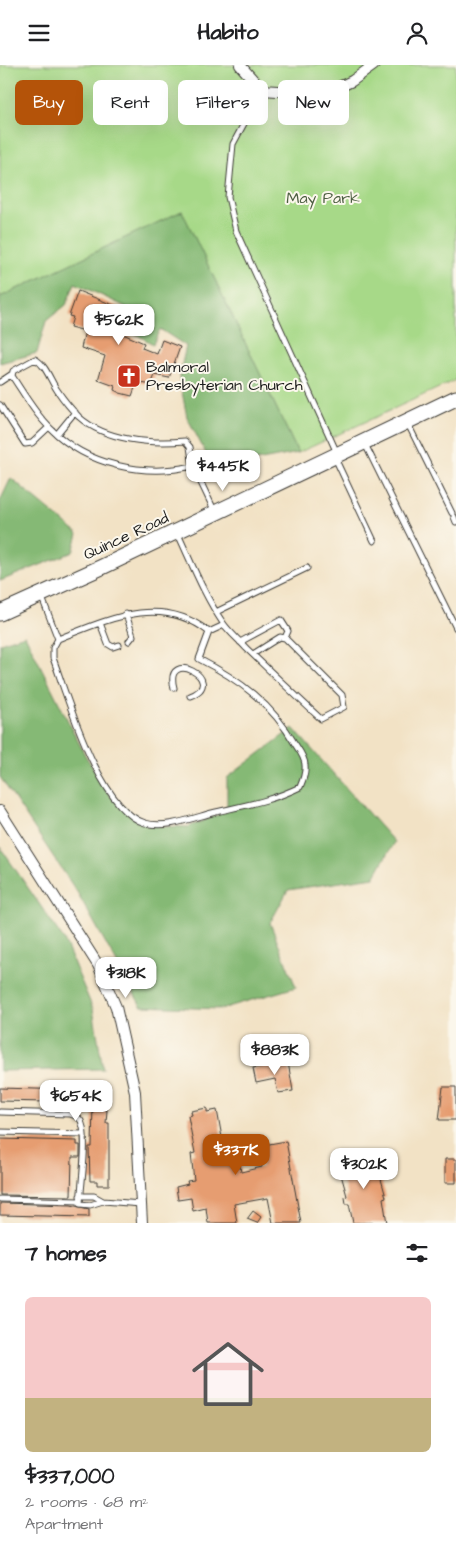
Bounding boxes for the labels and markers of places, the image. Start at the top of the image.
pin: $562K [84,303,154,346]
place label: Balmoral Presbyterian Church [146,356,303,397]
church icon: Balmoral Presbyterian Church [116,363,142,389]
pin: $445K [188,449,258,492]
pin: $318K [91,957,161,999]
pin: $883K [240,1033,310,1076]
pin: $654K [41,1079,111,1122]
pin: $337K [201,1133,271,1176]
pin: $302K [329,1147,399,1190]

